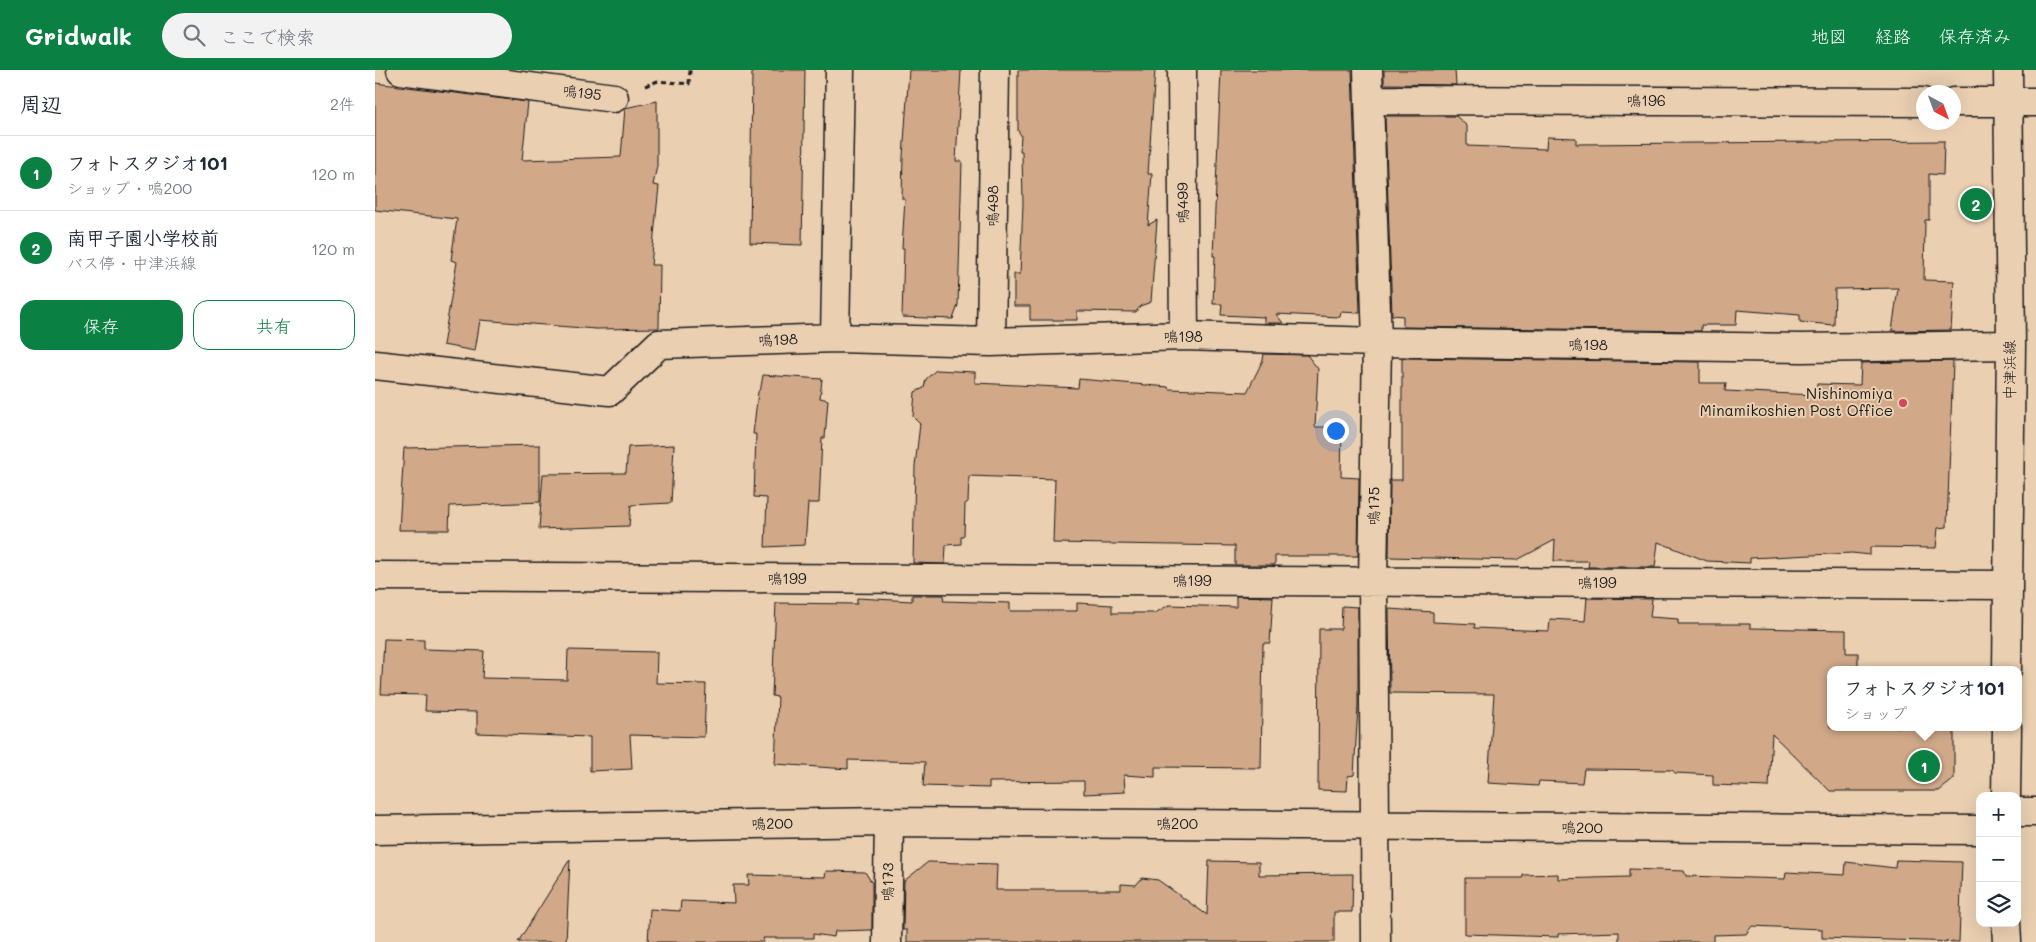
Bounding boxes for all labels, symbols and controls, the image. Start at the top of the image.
search box [162,13,512,58]
text: Gridwalk [25,20,132,51]
icon: search [180,21,208,49]
text: ここで検索 [220,24,315,49]
text: 地図 [1811,24,1847,48]
text: 経路 [1875,24,1911,48]
text: 保存済み [1939,24,2011,48]
street label: 鳴195 [561,80,603,104]
north arrow [1916,85,1961,130]
text: 周辺 [20,90,62,117]
street label: 鳴196 [1626,90,1666,110]
text: 2件 [330,93,355,114]
text: フォトスタジオ101 [67,150,228,175]
text: 1 [32,163,40,184]
text: 120 m [311,163,355,184]
text: ショップ · 鳴200 [67,177,192,198]
street label: 鳴499 [1172,182,1192,224]
street label: 鳴498 [982,185,1002,227]
pin: 2 [1960,185,1992,223]
text: 南甲子園小学校前 [67,225,219,250]
text: 2 [32,238,40,259]
text: 120 m [311,238,355,259]
text: バス停 · 中津浜線 [67,252,196,273]
button: 保存 [20,300,183,350]
button: 共有 [193,300,355,350]
street label: 鳴198 [1163,326,1203,346]
street label: 鳴198 [758,328,798,350]
street label: 鳴198 [1568,334,1608,354]
street label: 中津浜線 [1999,340,2019,400]
place label: Nishinomiya Minamikoshien Post Office [1700,383,1893,420]
marker: Nishinomiya Minamikoshien Post Office [1897,397,1909,409]
your location [1323,418,1349,444]
street label: 鳴175 [1363,486,1383,526]
street label: 鳴199 [767,568,807,588]
street label: 鳴199 [1172,570,1212,590]
street label: 鳴199 [1577,572,1617,592]
popup [1827,666,2022,731]
text: フォトスタジオ101 [1844,675,2005,700]
text: ショップ [1844,702,1907,723]
pin: 1 [1908,747,1940,785]
map controls [1976,792,2021,927]
button: + [1976,792,2021,837]
street label: 鳴200 [751,813,793,833]
street label: 鳴200 [1156,813,1198,833]
street label: 鳴200 [1561,817,1603,837]
button: − [1976,837,2021,882]
street label: 鳴173 [877,862,897,902]
button: layers [1976,882,2021,927]

